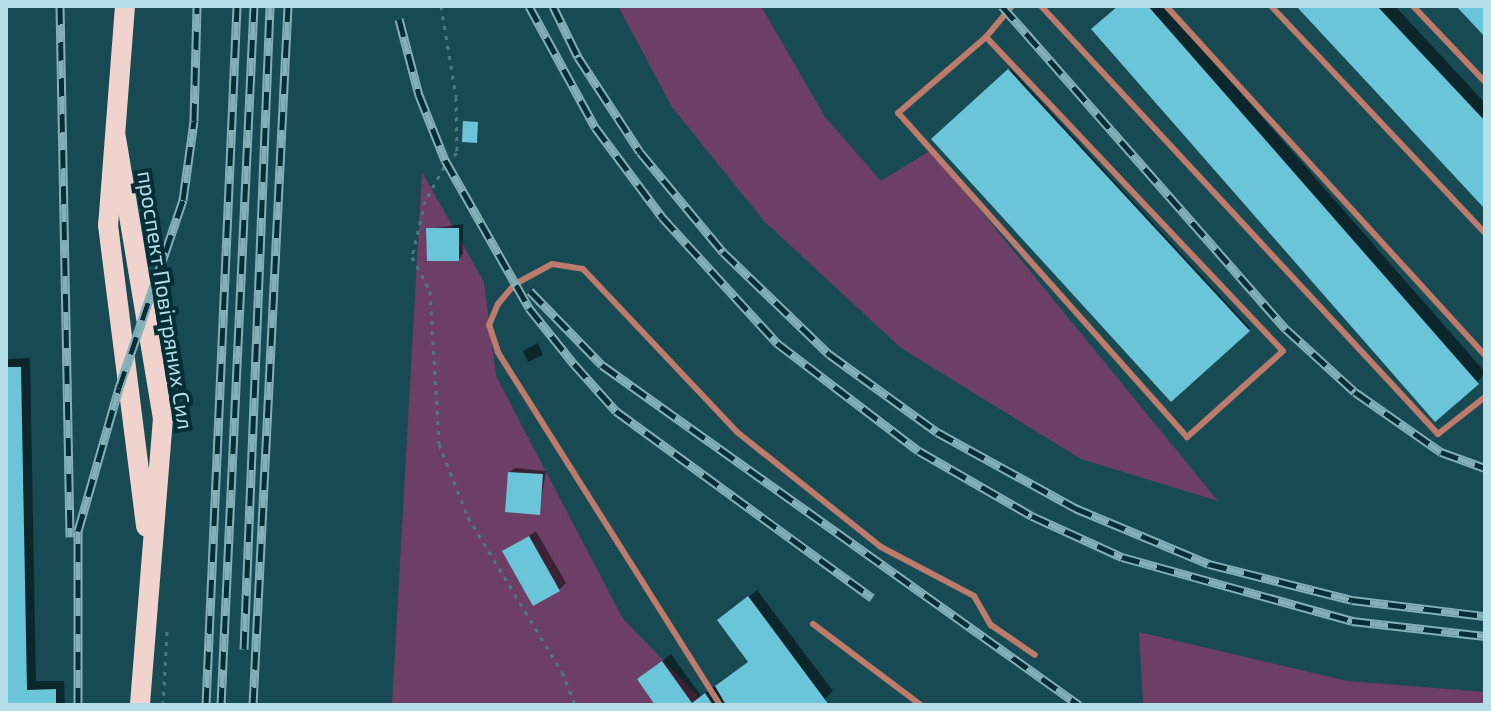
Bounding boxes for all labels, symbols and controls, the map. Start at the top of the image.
street label: проспект Повітряних Сил [133,169,199,431]

